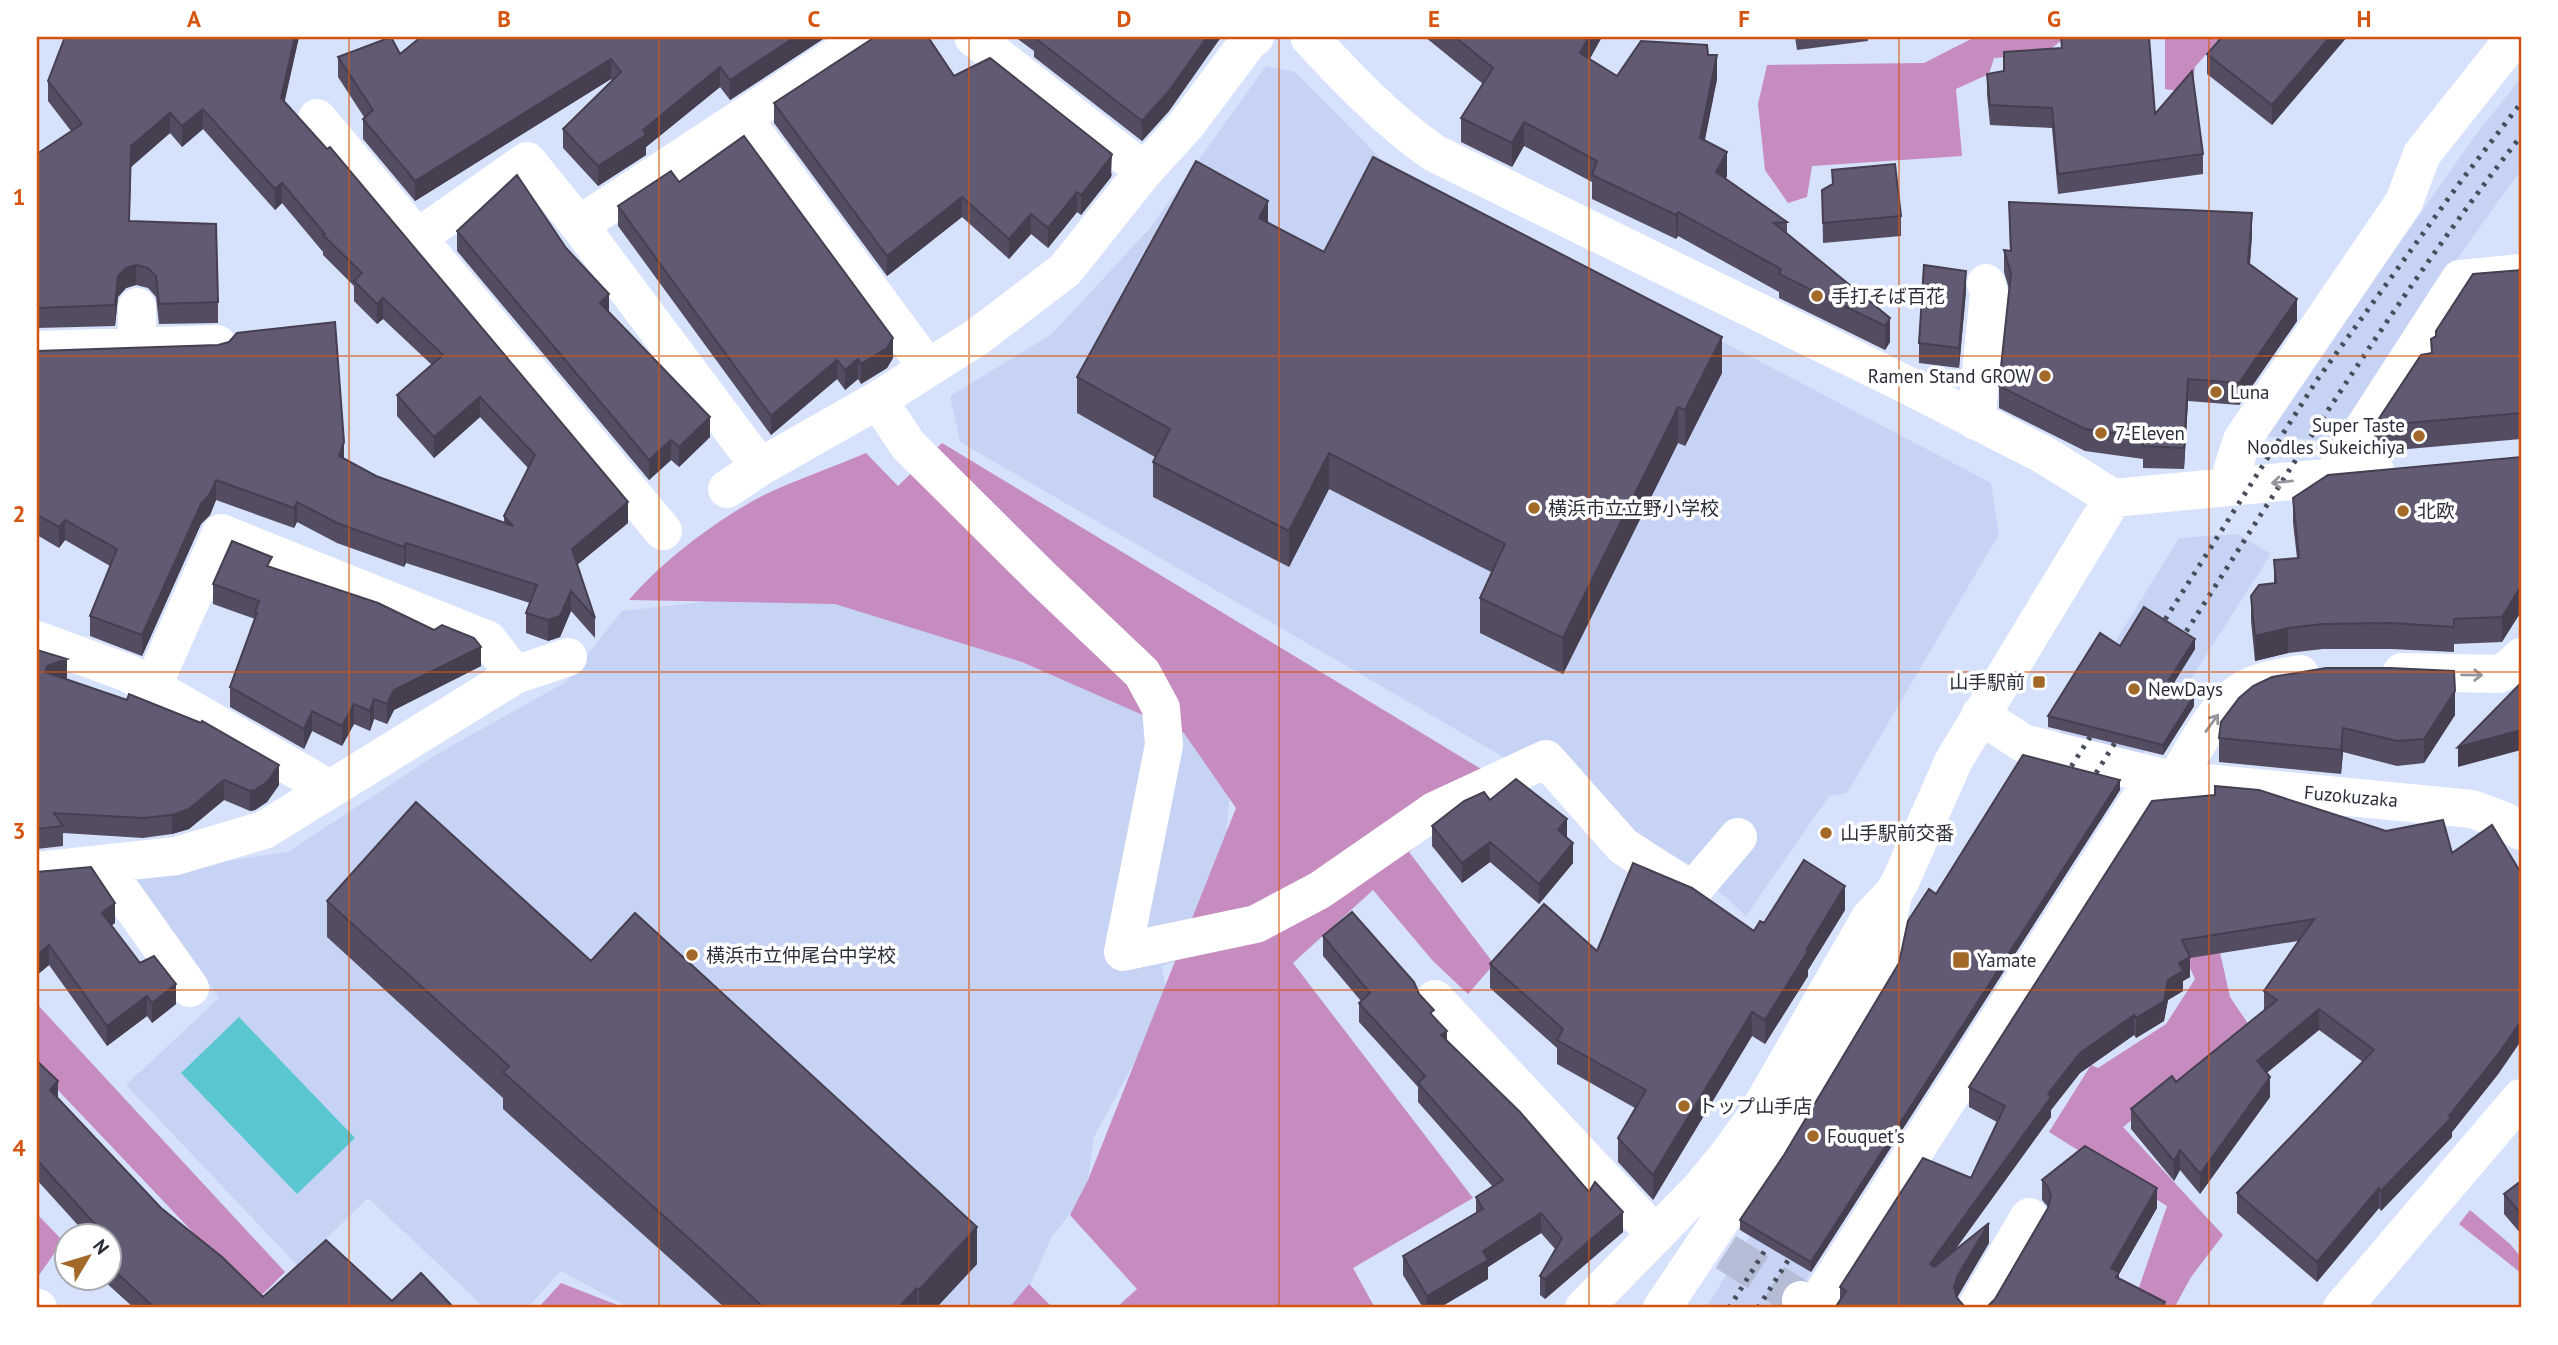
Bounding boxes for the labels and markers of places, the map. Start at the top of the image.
place label: 手打そば百花 [1831,284,1945,308]
marker: 手打そば百花 [1809,288,1825,304]
place label: Ramen Stand GROW [1868,364,2031,388]
marker: Ramen Stand GROW [2037,368,2053,384]
place label: Luna [2230,380,2270,404]
marker: Luna [2208,384,2224,400]
place label: Super Taste Noodles Sukeichiya [2247,413,2405,459]
place label: 7-Eleven [2115,421,2185,445]
marker: 7-Eleven [2093,425,2109,441]
marker: Super Taste Noodles Sukeichiya [2411,428,2427,444]
place label: 横浜市立立野小学校 [1548,496,1719,520]
place label: 北欧 [2417,499,2455,523]
marker: 横浜市立立野小学校 [1526,500,1542,516]
marker: 北欧 [2395,503,2411,519]
place label: 山手駅前 [1949,670,2025,694]
marker: 山手駅前 [2031,674,2047,690]
place label: NewDays [2148,677,2223,701]
marker: NewDays [2126,681,2142,697]
place label: 山手駅前交番 [1840,821,1954,845]
marker: 山手駅前交番 [1818,825,1834,841]
place label: 横浜市立仲尾台中学校 [706,943,896,967]
marker: 横浜市立仲尾台中学校 [684,947,700,963]
place label: Yamate [1977,948,2036,972]
marker: Yamate [1951,950,1971,970]
place label: トップ山手店 [1698,1094,1812,1118]
marker: トップ山手店 [1676,1098,1692,1114]
place label: Fouquet's [1827,1124,1905,1148]
marker: Fouquet's [1805,1128,1821,1144]

